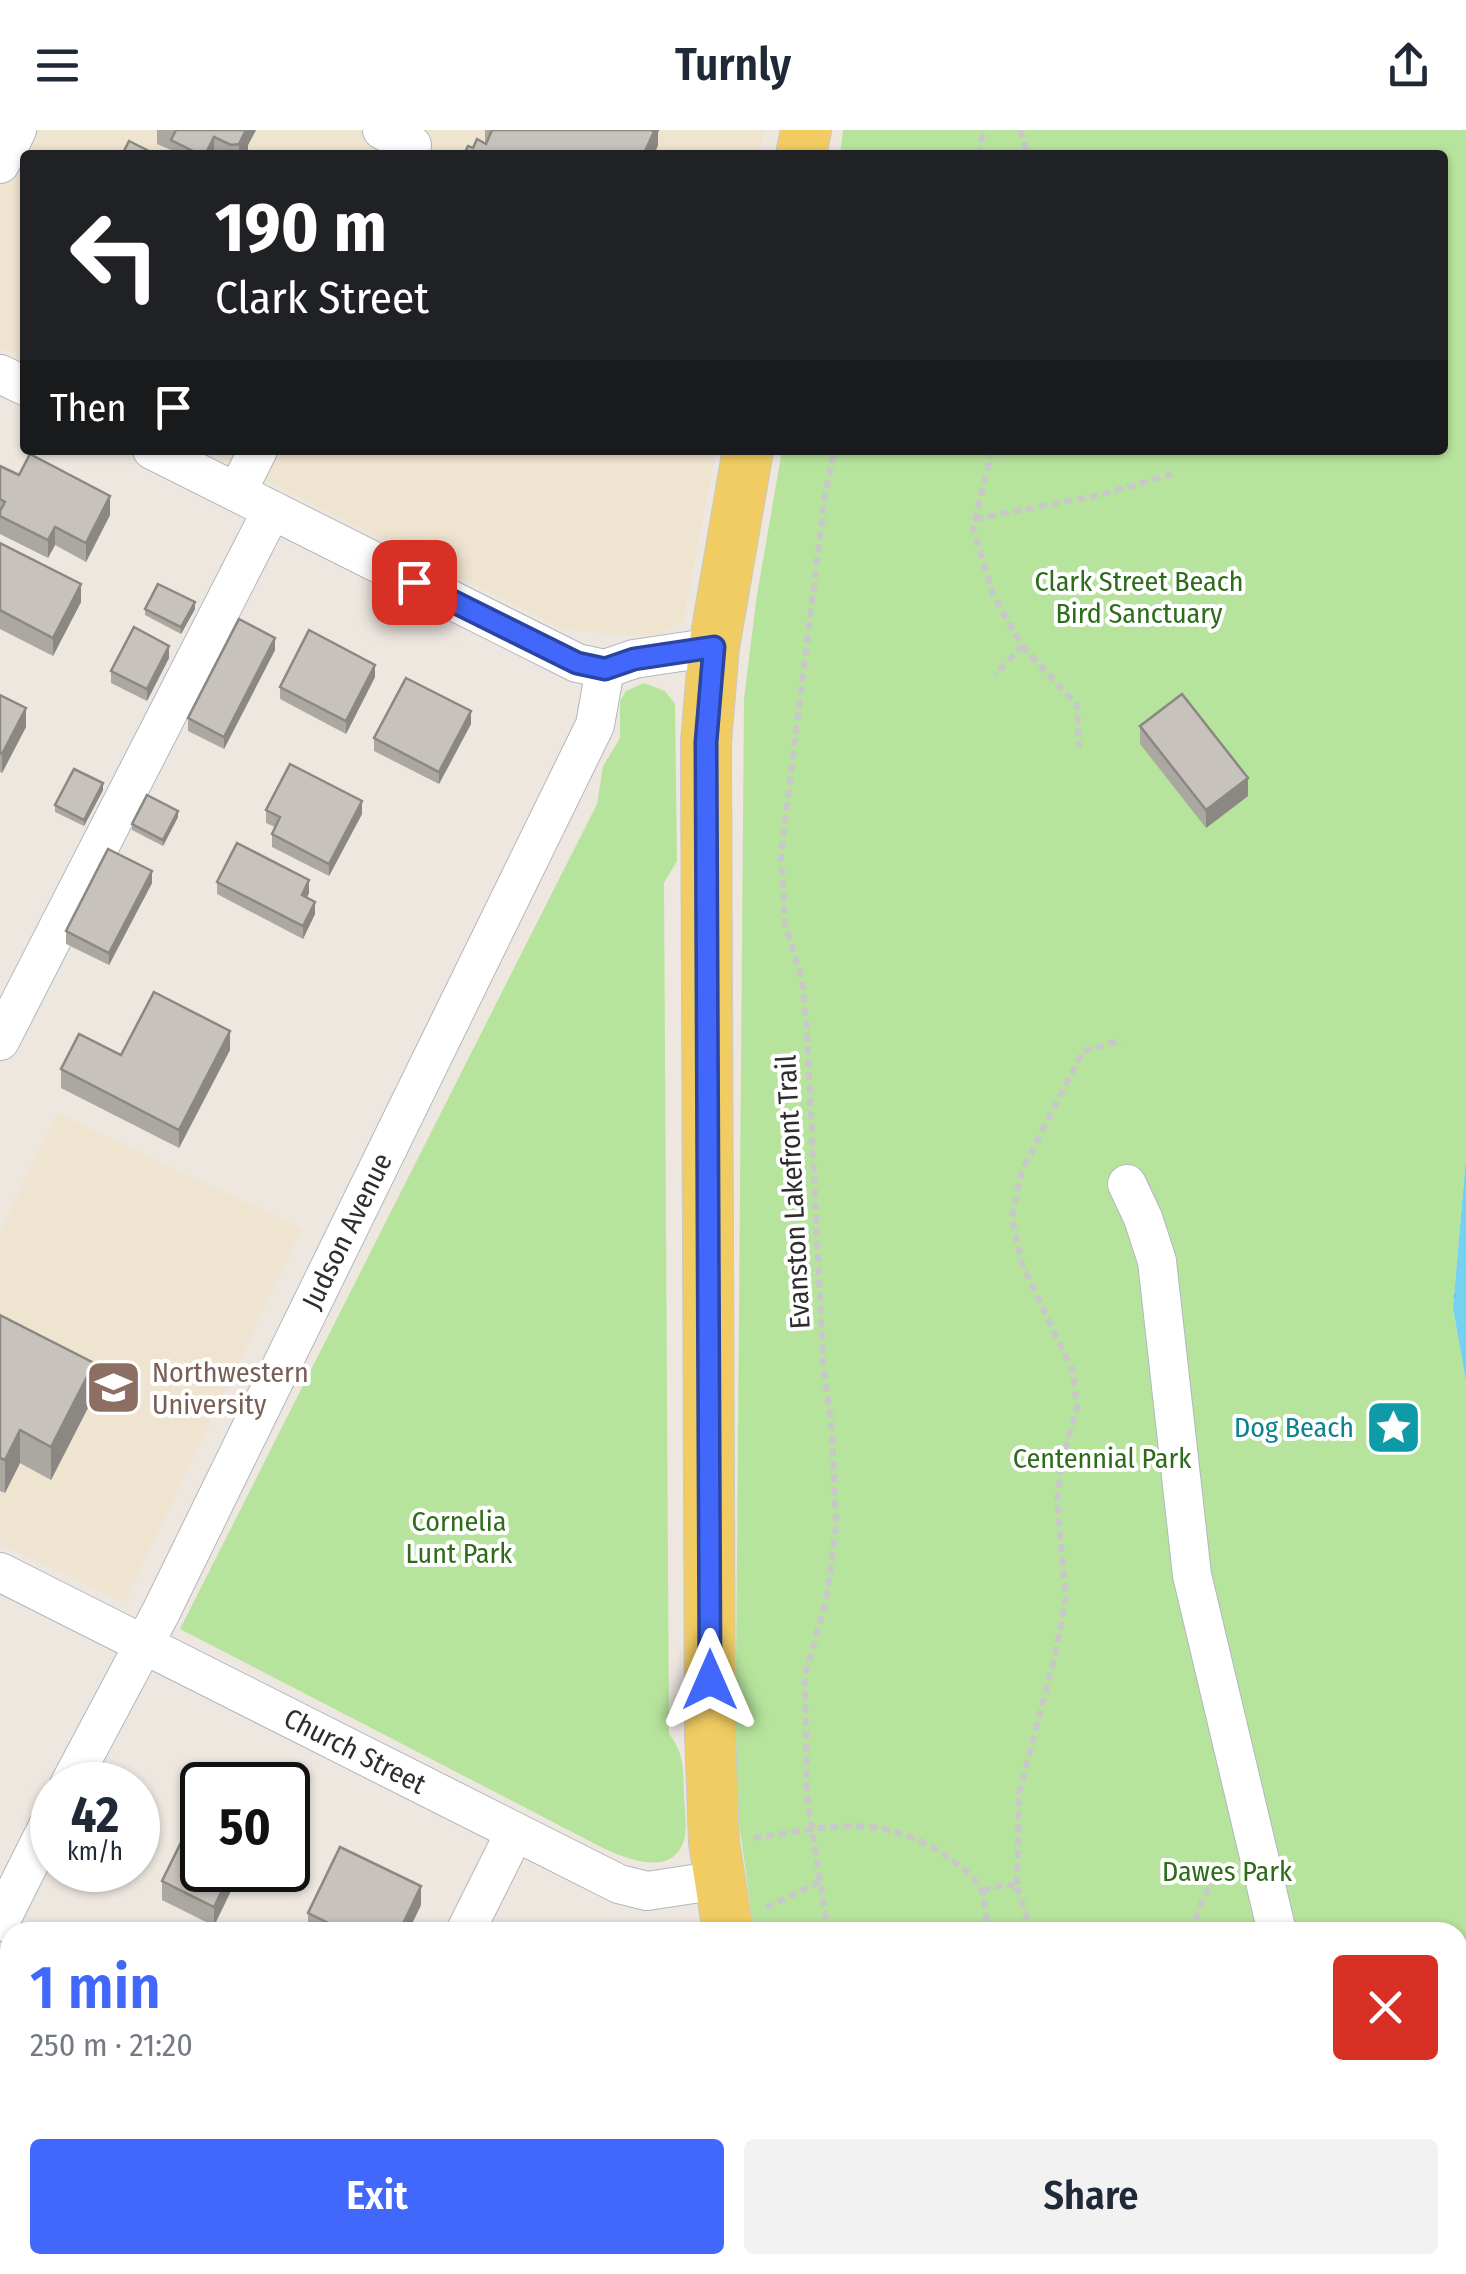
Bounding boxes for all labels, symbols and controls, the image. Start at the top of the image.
icon: menu [30,38,85,93]
text: Turnly [675,38,791,92]
icon: share [1381,38,1436,93]
text: 190 m [215,186,387,270]
icon: left [50,190,180,320]
text: Clark Street [215,271,429,325]
icon: arrive [146,380,201,435]
text: Then [50,385,126,431]
pin [372,540,457,625]
icon: arrive [387,555,442,610]
park label: Clark Street Beach Bird Sanctuary [1034,565,1244,630]
street label: Evanston Lakefront Trail [769,1054,817,1330]
street label: Judson Avenue [295,1148,399,1314]
place label: Northwestern University [152,1356,309,1421]
school or university icon: Northwestern University [83,1358,143,1418]
place icon: Dog Beach [1363,1397,1423,1457]
place label: Dog Beach [1234,1411,1354,1444]
park label: Centennial Park [1013,1442,1192,1475]
park label: Cornelia Lunt Park [406,1505,513,1570]
position arrow [658,1628,762,1732]
street label: Church Street [279,1701,432,1801]
speed limit sign: 50 [180,1762,310,1892]
text: 42 [71,1785,119,1845]
text: km/h [67,1837,123,1867]
park label: Dawes Park [1162,1855,1293,1888]
text: 1 min [30,1952,161,2024]
button: close [1333,1955,1438,2060]
text: 250 m · 21:20 [30,2026,193,2064]
button: Exit [30,2139,724,2254]
button: Share [744,2139,1438,2254]

